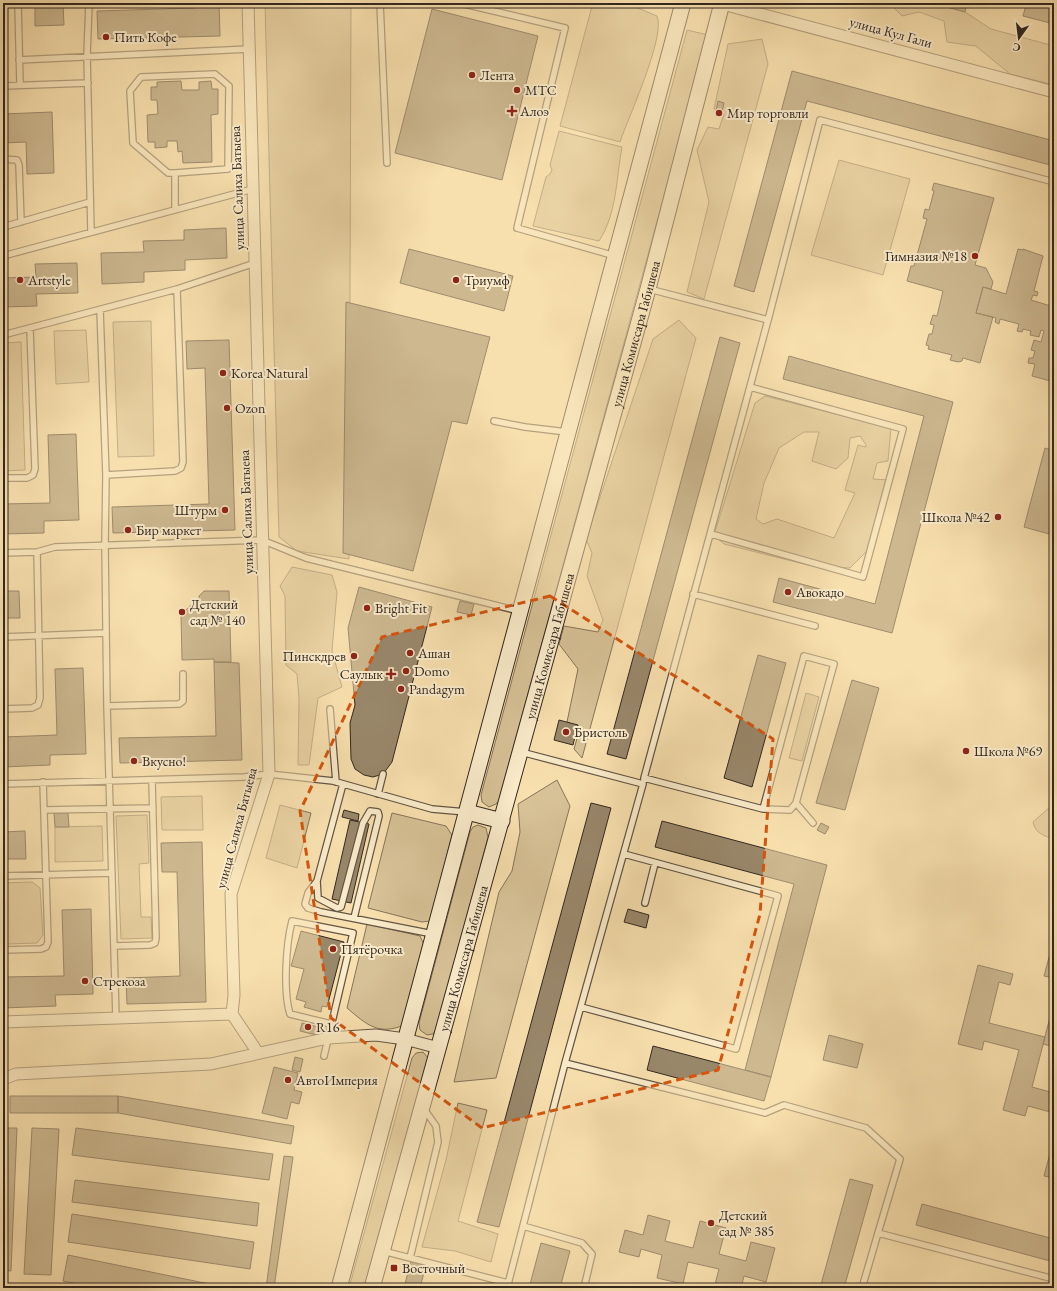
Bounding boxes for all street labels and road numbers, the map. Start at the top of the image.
street label: улица Кул Гали [848,12,935,52]
street label: улица Салиха Батыева [226,125,248,250]
street label: улица Комиссара Габишева [607,258,664,409]
street label: улица Салиха Батыева [235,449,257,574]
street label: улица Комиссара Габишева [521,570,578,721]
street label: улица Салиха Батыева [211,765,261,890]
street label: улица Комиссара Габишева [434,883,492,1034]

